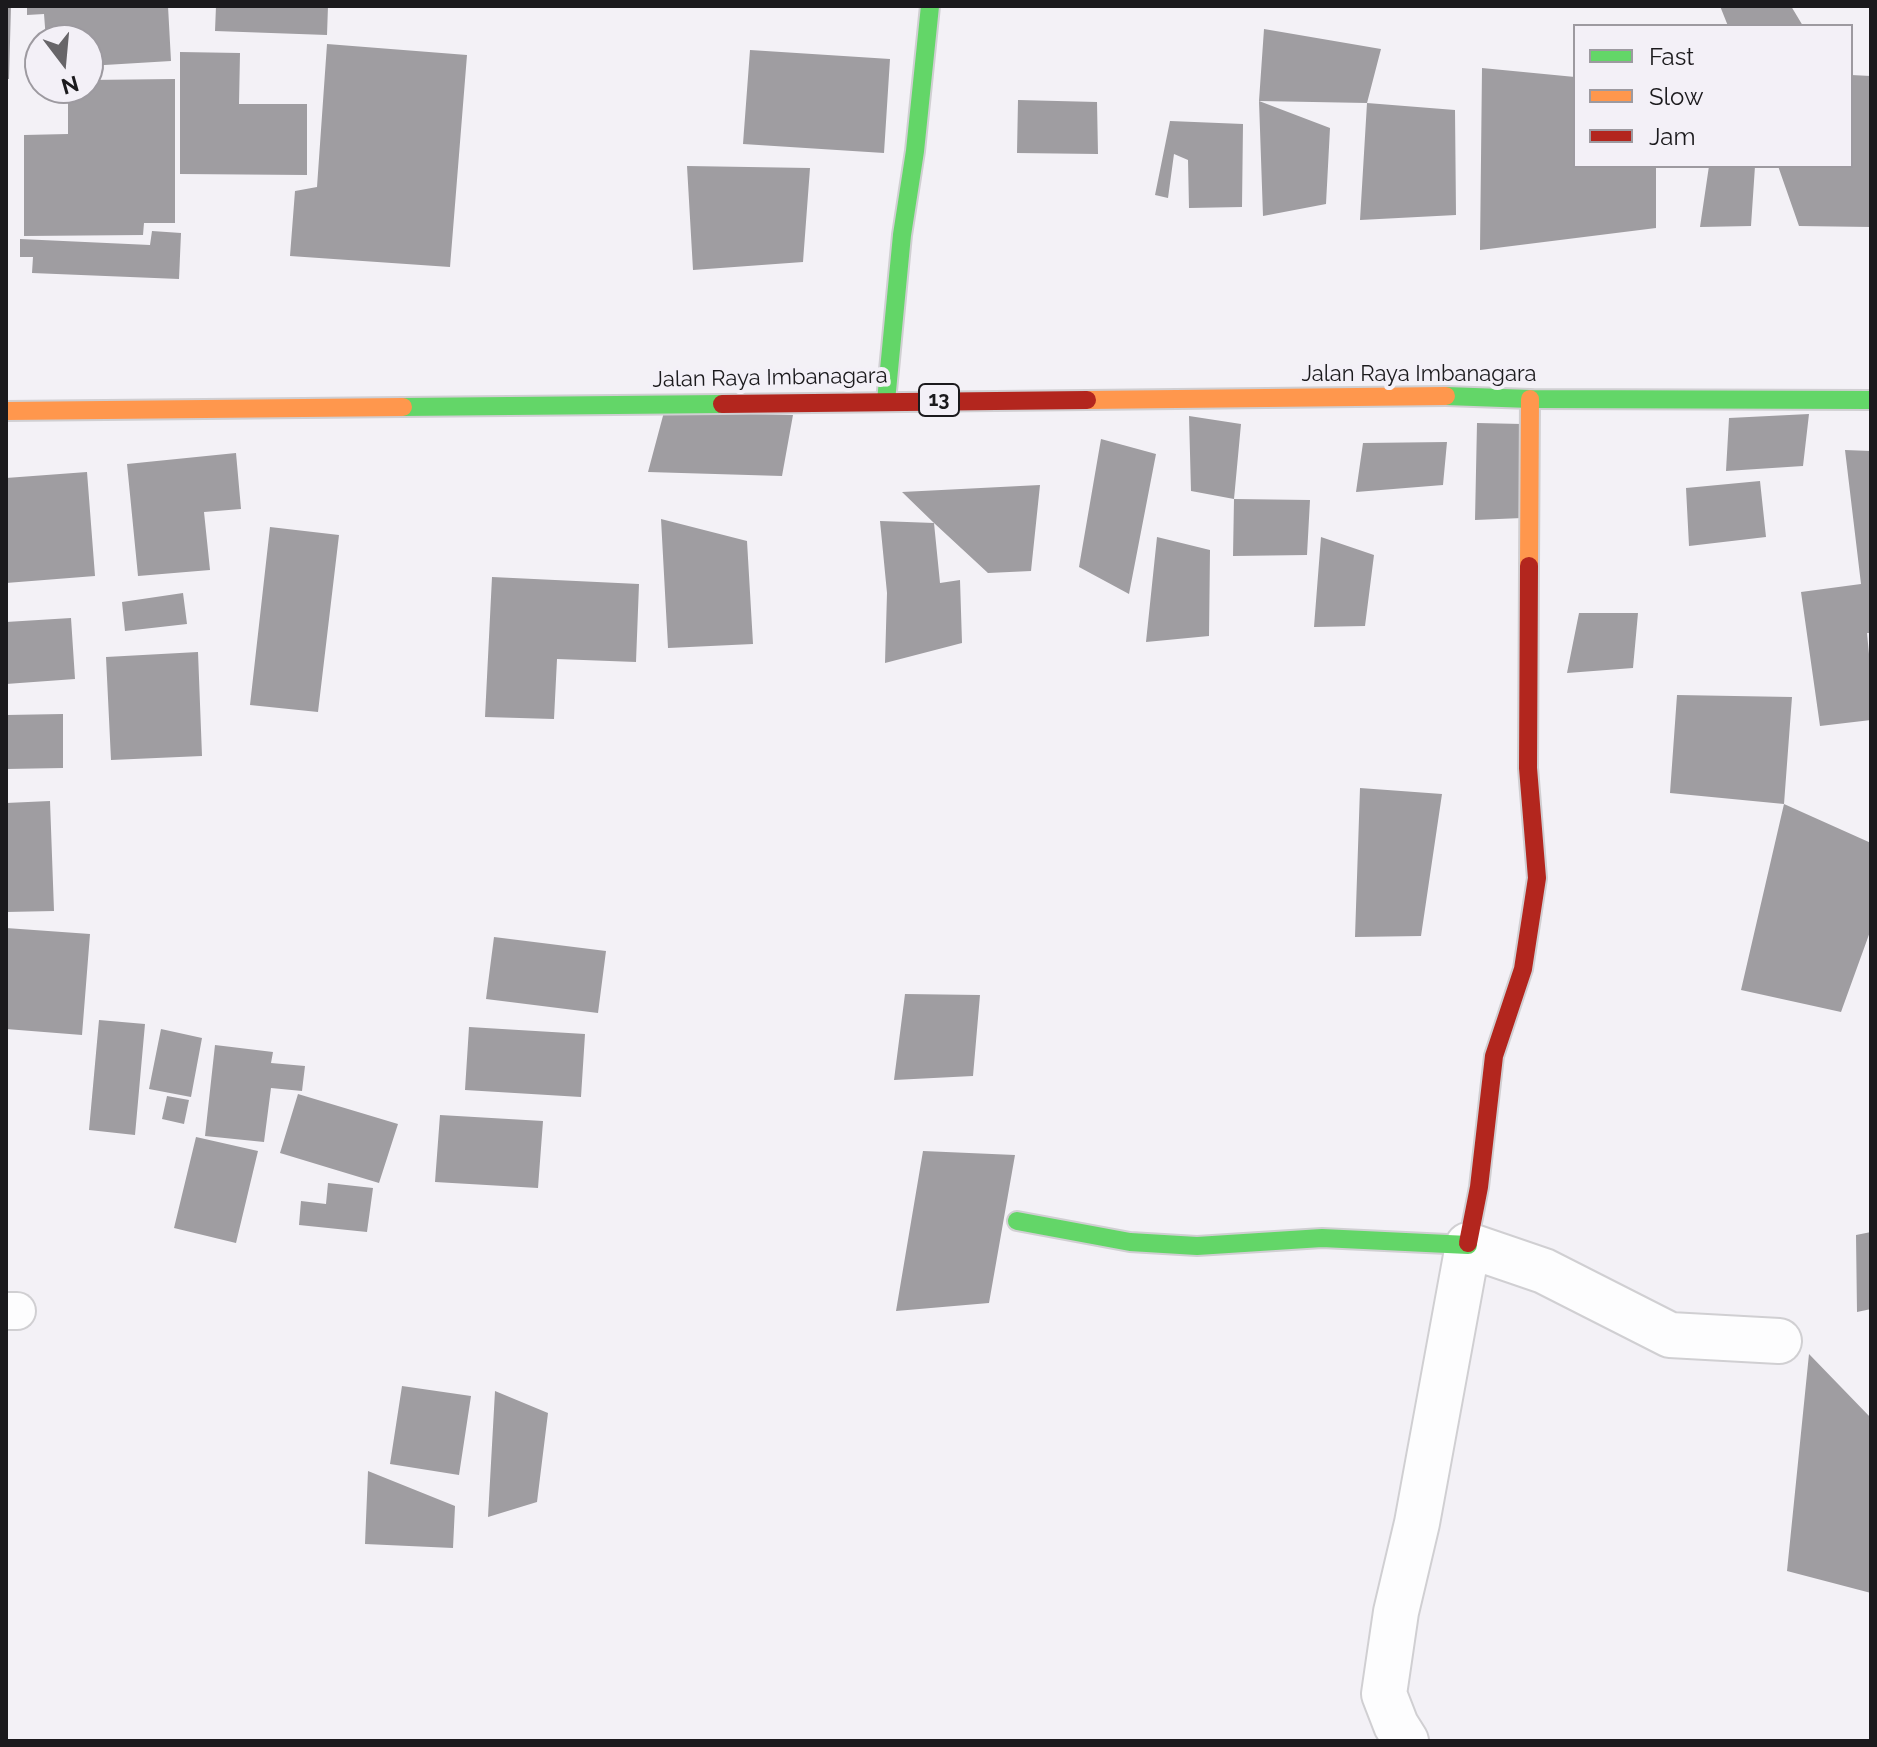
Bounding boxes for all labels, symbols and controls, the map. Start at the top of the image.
north arrow [24,24,104,104]
legend [1573,24,1853,168]
text: Fast [1649,42,1694,71]
text: N [58,70,82,100]
text: Slow [1649,82,1703,111]
text: Jam [1649,122,1695,151]
street label: Jalan Raya Imbanagara [1301,361,1537,387]
street label: Jalan Raya Imbanagara [652,363,888,393]
road number: 13 [919,384,959,416]

